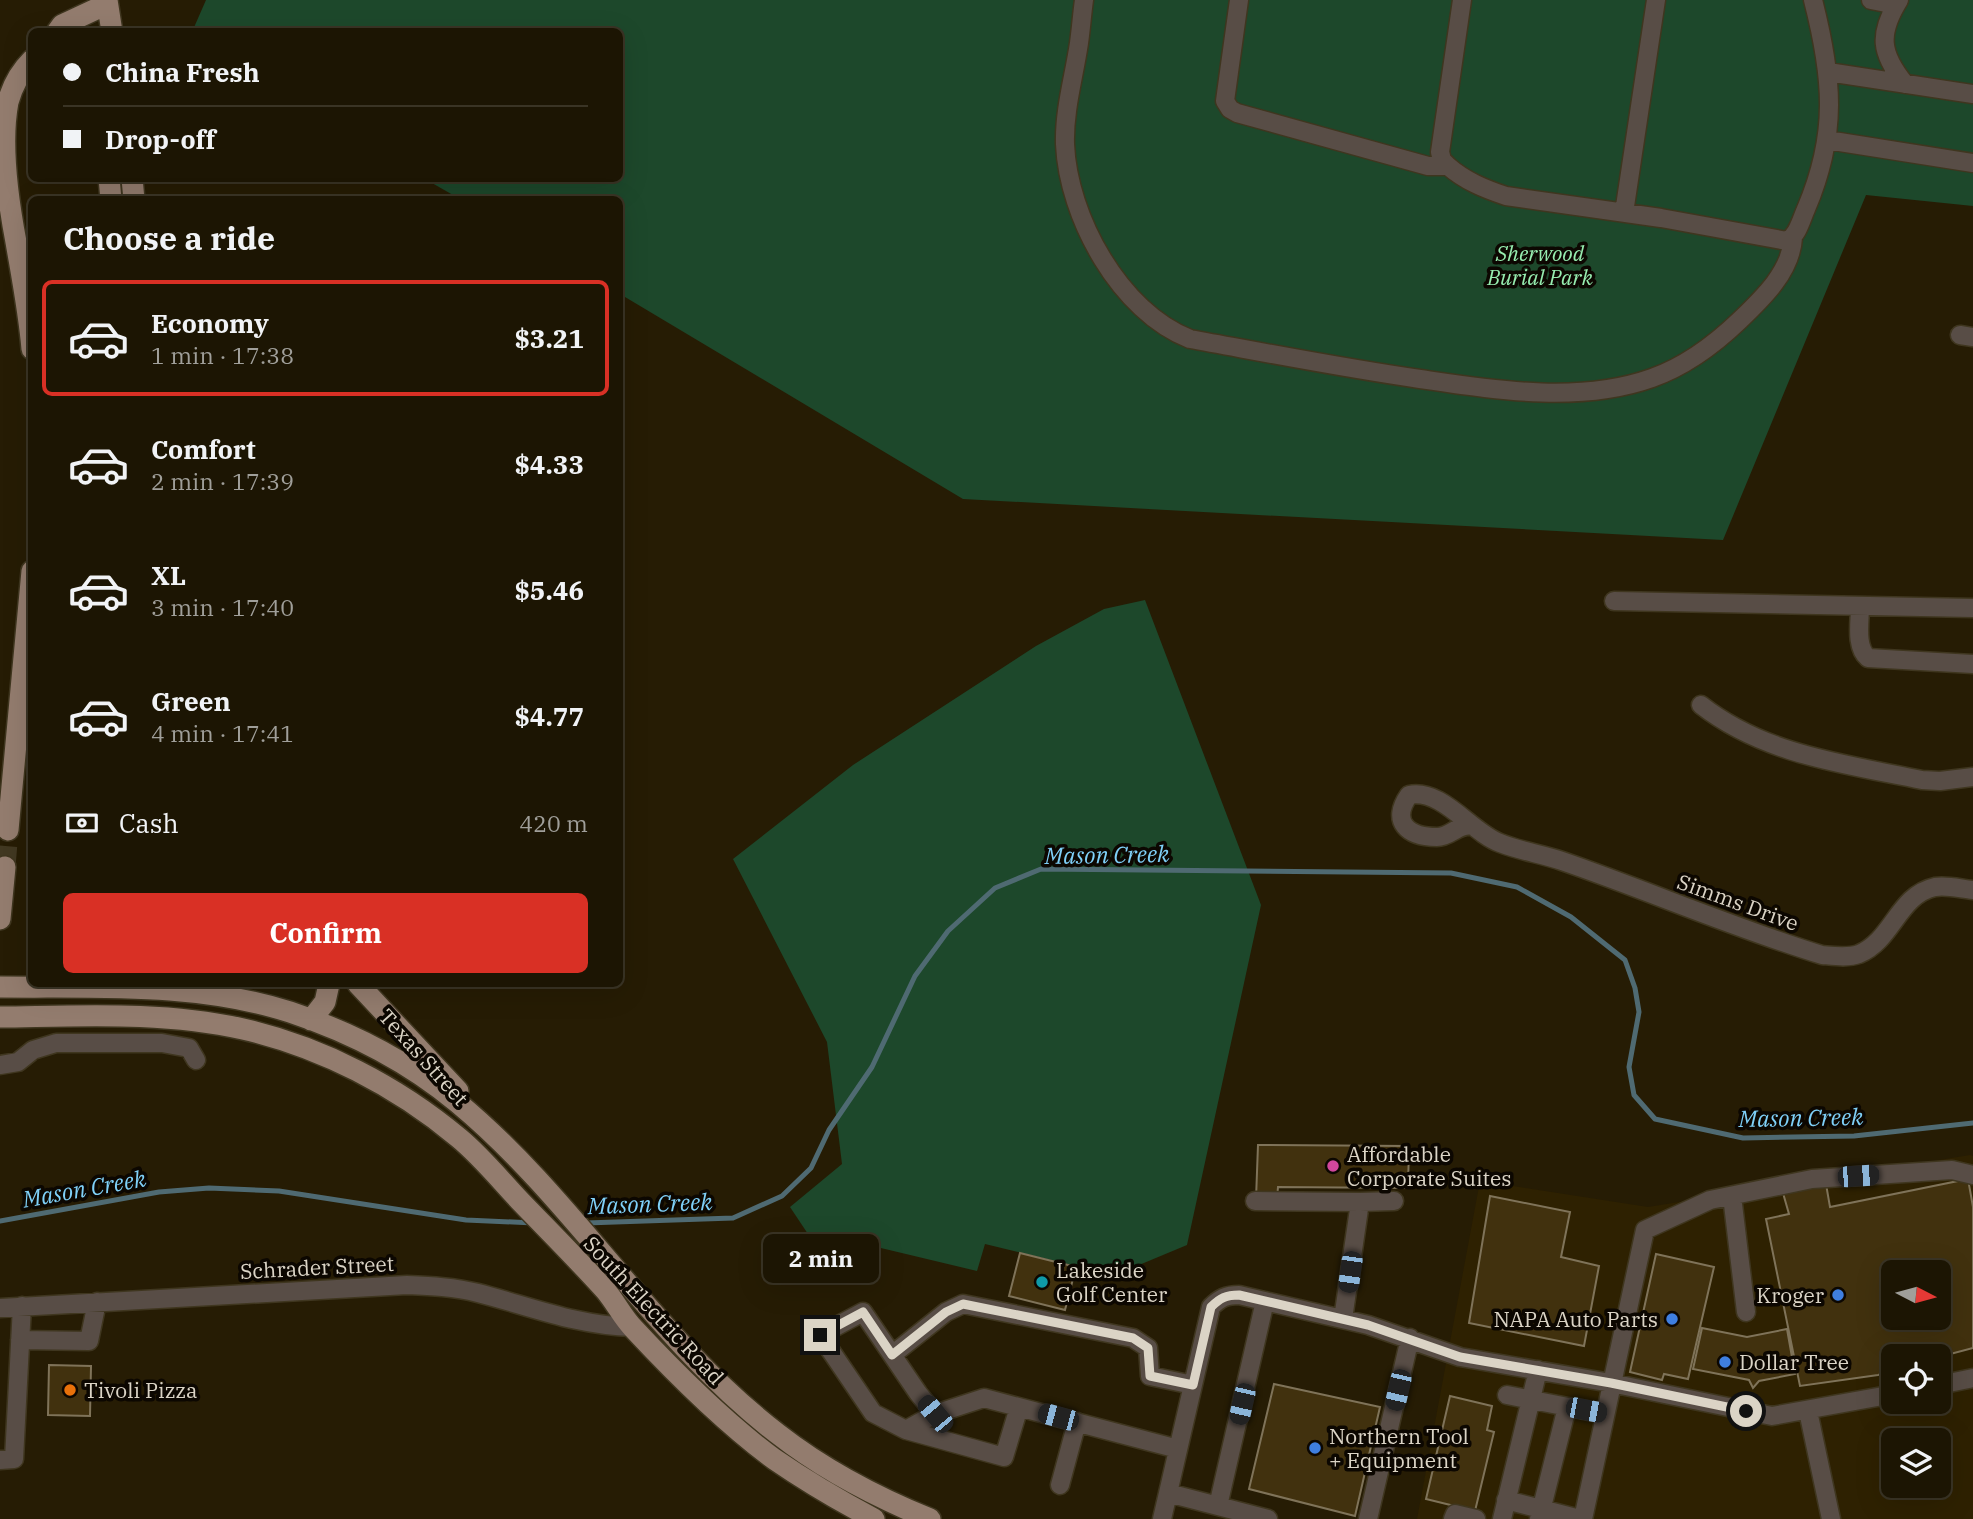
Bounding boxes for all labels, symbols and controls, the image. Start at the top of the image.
text: China Fresh [105,55,260,89]
text: Drop-off [105,122,216,156]
text: Choose a ride [63,217,275,259]
park label: Sherwood Burial Park [1486,239,1594,291]
text: Economy [151,306,269,340]
icon: car [67,307,130,370]
text: $3.21 [514,321,584,355]
text: 1 min · 17:38 [151,340,294,370]
text: Comfort [151,432,256,466]
icon: car [67,433,130,496]
text: $4.33 [514,447,584,481]
text: 2 min · 17:39 [151,466,294,496]
text: XL [151,558,186,592]
icon: car [67,559,130,622]
text: $5.46 [514,573,584,607]
text: 3 min · 17:40 [151,592,294,622]
text: Green [151,684,231,718]
icon: car [67,685,130,748]
text: $4.77 [514,699,584,733]
text: 4 min · 17:41 [151,718,294,748]
icon: cash [63,804,101,842]
text: Cash [119,806,179,840]
text: 420 m [519,808,588,838]
water label: Mason Creek [1043,838,1170,870]
street label: Simms Drive [1673,867,1803,937]
button: Confirm [63,893,588,973]
street label: Texas Street [373,1003,475,1111]
water label: Mason Creek [1737,1101,1864,1133]
place label: Affordable Corporate Suites [1347,1140,1511,1192]
marker: Affordable Corporate Suites [1325,1158,1341,1174]
water label: Mason Creek [19,1162,149,1214]
car [1837,1164,1880,1188]
water label: Mason Creek [586,1186,714,1220]
street label: South Electric Road [578,1230,730,1390]
callout: 2 min [762,1234,878,1282]
text: 2 min [789,1243,853,1273]
street label: Schrader Street [239,1249,395,1285]
car [1337,1250,1364,1294]
place label: Lakeside Golf Center [1056,1256,1168,1308]
north arrow [1881,1260,1951,1330]
map controls [1881,1260,1951,1498]
marker: Lakeside Golf Center [1034,1274,1050,1290]
place label: Kroger [1756,1281,1825,1309]
marker: Kroger [1830,1287,1846,1303]
place label: NAPA Auto Parts [1493,1305,1658,1333]
marker: NAPA Auto Parts [1664,1311,1680,1327]
route end [804,1319,836,1351]
button: locate [1881,1344,1951,1414]
place label: Dollar Tree [1739,1348,1849,1376]
marker: Dollar Tree [1717,1354,1733,1370]
car [1384,1367,1413,1413]
place label: Tivoli Pizza [84,1376,197,1404]
car [1228,1381,1257,1427]
marker: Tivoli Pizza [62,1382,78,1398]
car [914,1391,957,1437]
route start [1730,1395,1762,1427]
car [1564,1396,1609,1424]
car [1035,1401,1082,1433]
place label: Northern Tool + Equipment [1329,1422,1469,1474]
button: layers [1881,1428,1951,1498]
marker: Northern Tool + Equipment [1307,1440,1323,1456]

